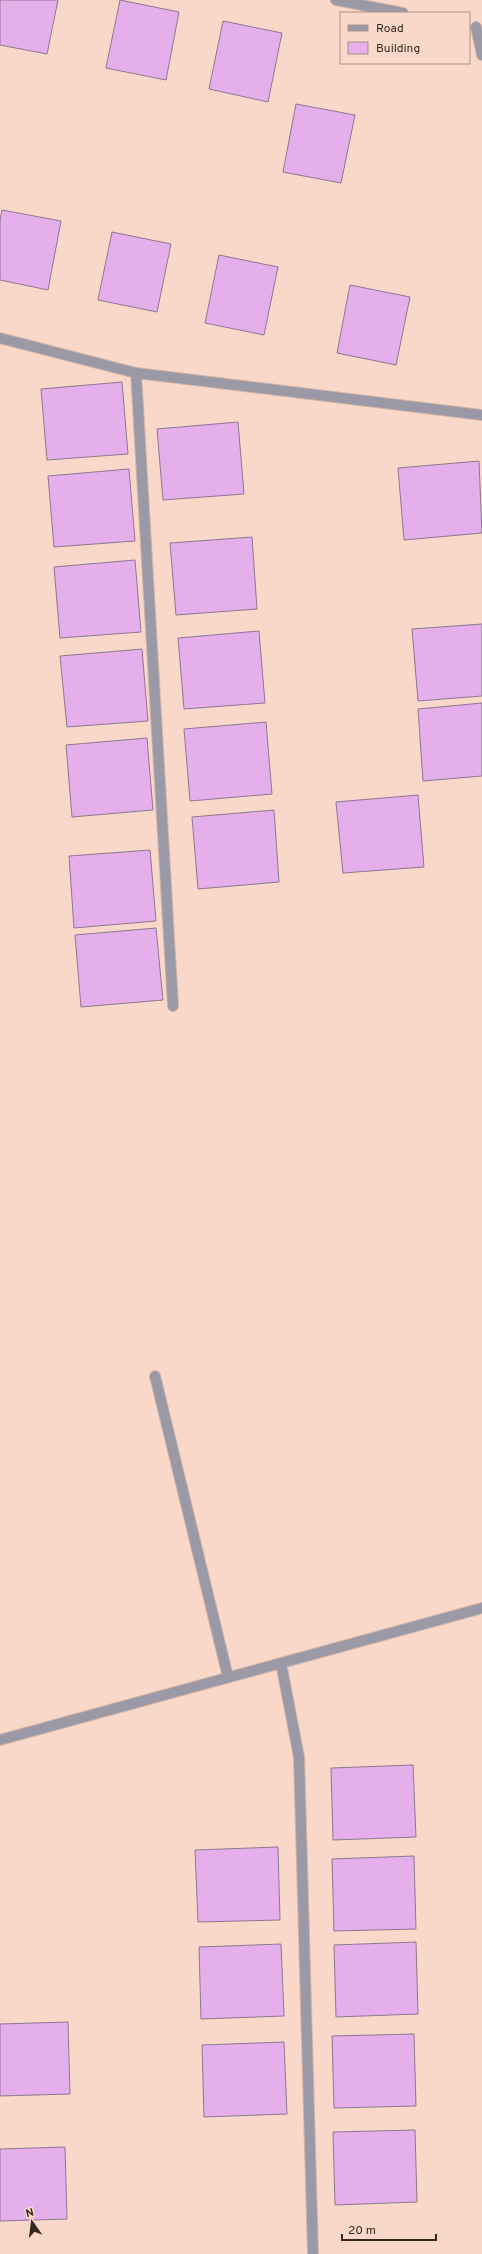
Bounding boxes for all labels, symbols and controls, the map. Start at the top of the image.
legend [340,12,470,64]
text: Road [376,21,404,37]
text: Building [376,41,420,57]
north arrow [12,2202,52,2242]
text: N [24,2206,35,2221]
scale bar [342,2216,436,2242]
text: 20 m [348,2223,376,2239]

